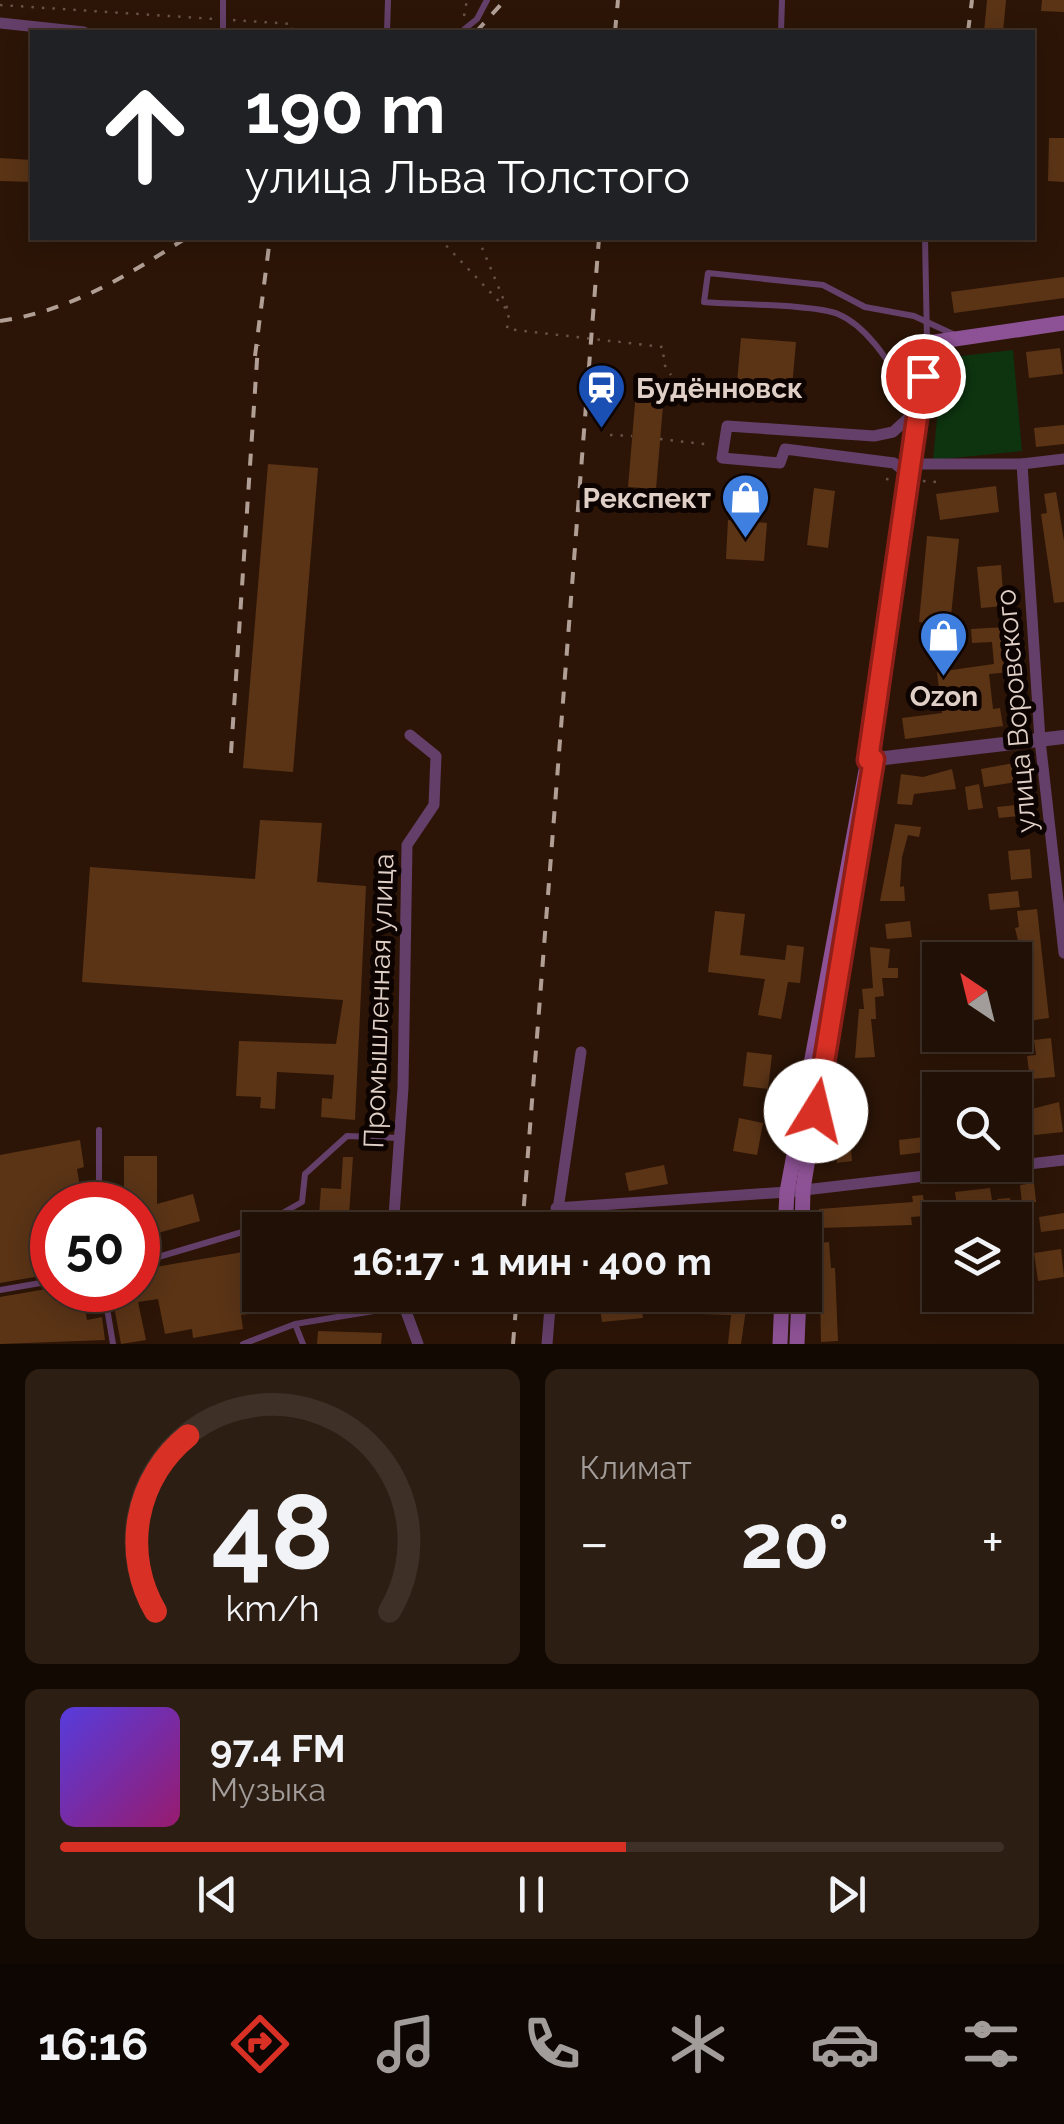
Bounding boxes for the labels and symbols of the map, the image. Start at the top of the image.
pin [881,334,966,419]
station icon: Будённовск [575,362,627,430]
place label: Будённовск [636,372,803,405]
shop icon: Рекспект [720,472,772,540]
place label: Рекспект [583,482,711,515]
street label: улица Воровского [989,588,1043,834]
shop icon: Ozon [918,610,970,678]
place label: Ozon [910,680,978,713]
street label: Промышленная улица [357,853,401,1149]
north arrow [922,942,1032,1052]
position arrow [764,1059,868,1163]
speed limit sign: 50 [30,1182,160,1312]

